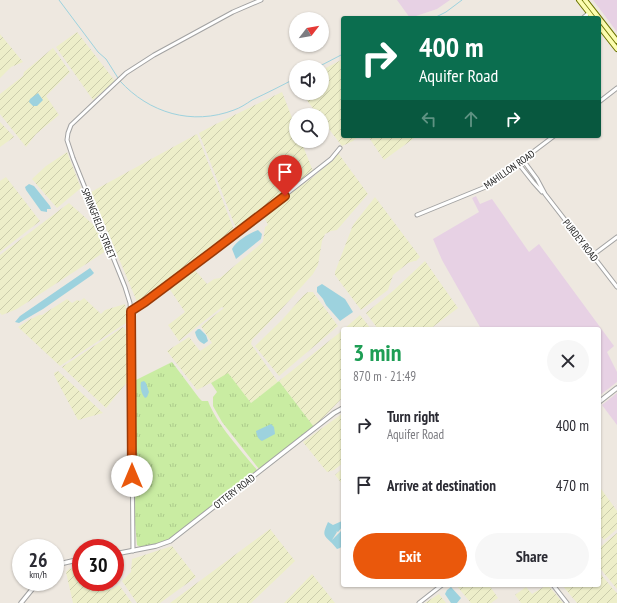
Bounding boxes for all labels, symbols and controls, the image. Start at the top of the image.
north arrow [289,12,329,52]
map controls [289,12,329,148]
text: 400 m [419,28,483,65]
icon: right [353,32,405,84]
button: sound [289,60,329,100]
text: Aquifer Road [419,64,498,87]
button: search [289,108,329,148]
icon: left [418,108,440,130]
icon: ahead [460,108,482,130]
icon: right [502,108,524,130]
street label: MAHILLON ROAD [481,147,537,192]
pin [268,155,302,196]
icon: arrive [274,161,296,183]
street label: SPRINGFIELD STREET [78,186,119,261]
street label: PURDEY ROAD [560,216,601,264]
text: 3 min [353,337,401,368]
button: close [547,340,589,382]
text: 870 m · 21:49 [353,368,416,385]
text: Turn right [387,407,439,426]
icon: right [353,414,375,436]
text: 400 m [556,416,589,435]
text: Aquifer Road [387,426,444,443]
position arrow [111,455,153,497]
street label: OTTERY ROAD [211,471,258,512]
icon: arrive [353,474,375,496]
text: Arrive at destination [387,476,496,495]
text: 470 m [556,476,589,495]
button: Exit [353,533,467,579]
button: Share [475,533,589,579]
speed limit sign: 30 [72,539,124,591]
text: 26 [28,547,48,573]
text: km/h [29,568,47,581]

